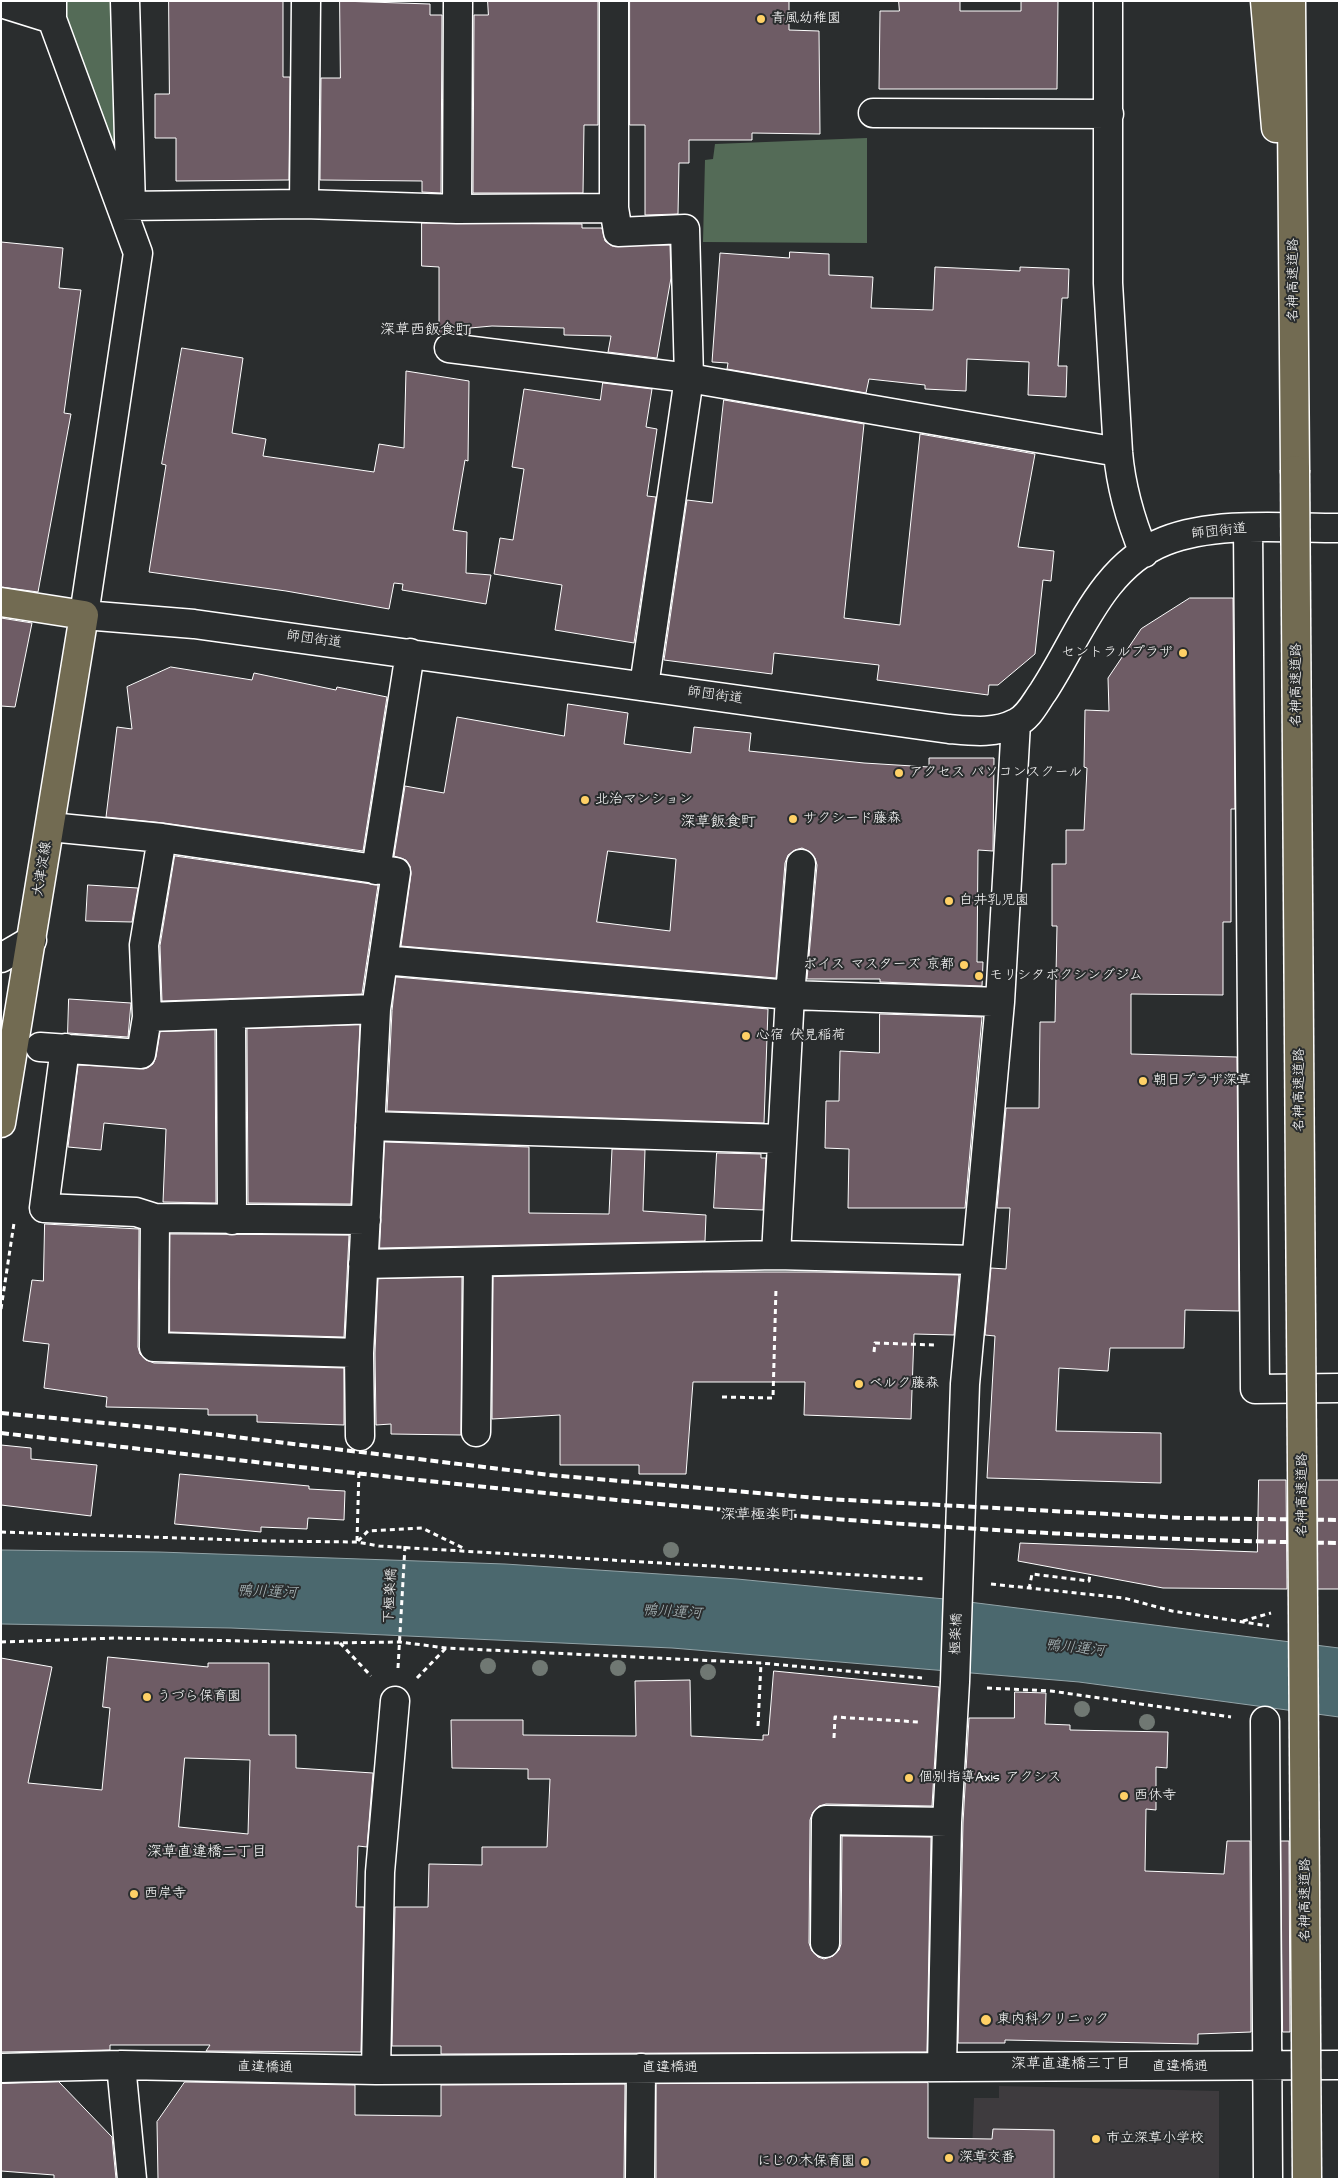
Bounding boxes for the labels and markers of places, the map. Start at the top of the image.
place label: 青風幼稚園 [771,11,841,27]
marker: 青風幼稚園 [755,13,767,25]
place label: セントラルプラザ [1061,645,1173,661]
marker: セントラルプラザ [1177,647,1189,659]
place label: アクセス パソコンスクール [909,765,1083,781]
marker: アクセス パソコンスクール [893,767,905,779]
place label: 北治マンション [595,792,693,808]
marker: 北治マンション [579,794,591,806]
place label: サクシード藤森 [803,811,901,827]
marker: サクシード藤森 [787,813,799,825]
place label: 白井乳児園 [959,893,1029,909]
marker: 白井乳児園 [943,895,955,907]
place label: ボイス マスターズ 京都 [803,957,954,973]
marker: ボイス マスターズ 京都 [958,959,970,971]
place label: モリシタボクシングジム [989,968,1143,984]
marker: モリシタボクシングジム [973,970,985,982]
place label: 心宿 伏見稲荷 [756,1028,846,1044]
marker: 心宿 伏見稲荷 [740,1030,752,1042]
place label: 朝日プラザ深草 [1153,1073,1251,1089]
marker: 朝日プラザ深草 [1137,1075,1149,1087]
place label: ベルク藤森 [869,1376,939,1392]
marker: ベルク藤森 [853,1378,865,1390]
place label: うづら保育園 [157,1689,241,1705]
marker: うづら保育園 [141,1691,153,1703]
place label: 個別指導Axis アクシス [919,1770,1061,1786]
marker: 個別指導Axis アクシス [903,1772,915,1784]
place label: 西休寺 [1134,1788,1176,1804]
marker: 西休寺 [1118,1790,1130,1802]
place label: 西岸寺 [144,1886,186,1902]
marker: 西岸寺 [128,1888,140,1900]
place label: 東内科クリニック [997,2012,1109,2028]
marker: 東内科クリニック [979,2013,993,2027]
place label: 市立深草小学校 [1106,2131,1204,2147]
marker: 市立深草小学校 [1090,2133,1102,2145]
place label: 深草交番 [959,2150,1015,2166]
marker: 深草交番 [943,2152,955,2164]
place label: にじの木保育園 [757,2154,855,2170]
marker: にじの木保育園 [859,2156,871,2168]

